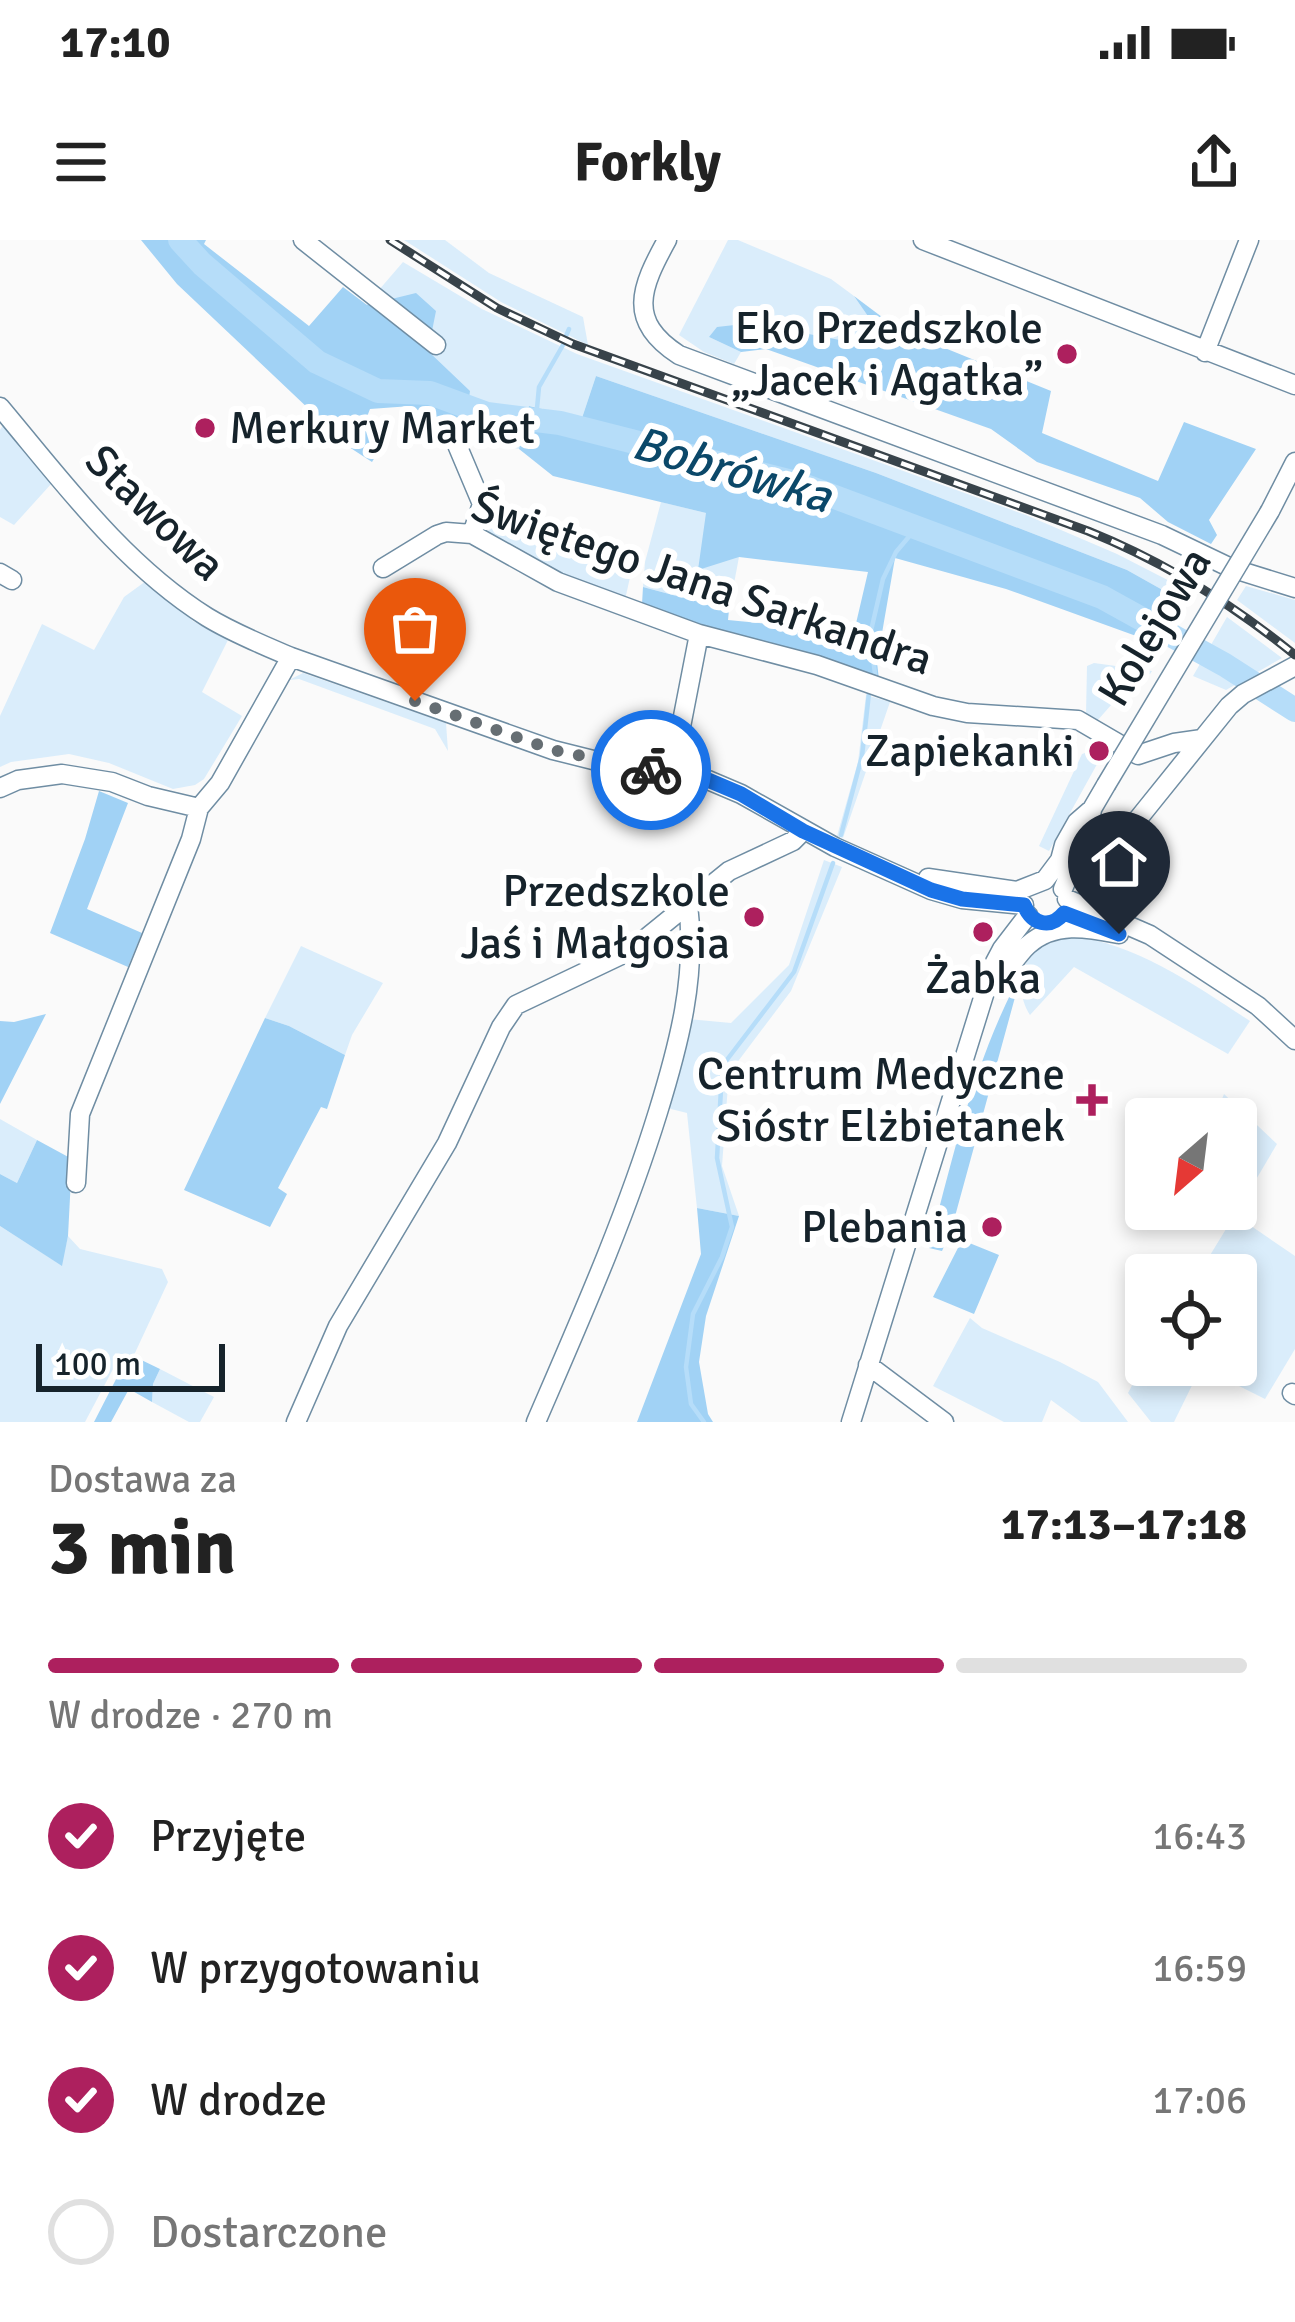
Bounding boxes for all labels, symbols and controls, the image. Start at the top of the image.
text: 17:10 [60,15,170,70]
icon: menu [48,129,114,195]
text: Forkly [574,129,721,196]
icon: share [1181,129,1247,195]
place label: Eko Przedszkole „Jacek i Agatka” [731,301,1043,408]
marker: Eko Przedszkole „Jacek i Agatka” [1054,341,1080,367]
place label: Merkury Market [229,401,535,456]
water label: Bobrówka [626,414,840,527]
marker: Merkury Market [192,415,218,441]
street label: Stawowa [74,433,236,593]
street label: Świętego Jana Sarkandra [465,478,939,688]
street label: Kolejowa [1086,538,1224,716]
pin [364,578,466,701]
icon: bag [382,596,448,662]
courier [591,710,711,830]
place label: Zapiekanki [865,724,1075,779]
icon: bike [618,737,684,803]
marker: Zapiekanki [1086,738,1112,764]
pin [1068,811,1170,934]
icon: home [1086,829,1152,895]
place label: Przedszkole Jaś i Małgosia [460,864,730,971]
marker: Przedszkole Jaś i Małgosia [741,904,767,930]
marker: Żabka [970,919,996,945]
place label: Żabka [925,951,1041,1006]
place label: Centrum Medyczne Sióstr Elżbietanek [697,1047,1065,1154]
marker: Centrum Medyczne Sióstr Elżbietanek [1076,1084,1108,1116]
north arrow [1125,1098,1257,1230]
map controls [1125,1098,1257,1386]
place label: Plebania [801,1200,968,1255]
marker: Plebania [979,1214,1005,1240]
button: locate [1125,1254,1257,1386]
scale bar [36,1338,225,1391]
text: 100 m [54,1344,141,1385]
text: Dostawa za [48,1455,237,1503]
text: 17:13–17:18 [1001,1497,1247,1552]
text: 3 min [48,1500,236,1596]
text: W drodze · 270 m [48,1691,333,1739]
icon: check [48,1803,114,1869]
text: Przyjęte [150,1809,306,1864]
text: 16:43 [1152,1812,1247,1860]
icon: check [48,1935,114,2001]
text: W przygotowaniu [150,1941,481,1996]
text: 16:59 [1152,1944,1247,1992]
icon: check [48,2067,114,2133]
text: W drodze [150,2073,327,2128]
text: 17:06 [1152,2076,1247,2124]
text: Dostarczone [150,2205,388,2260]

